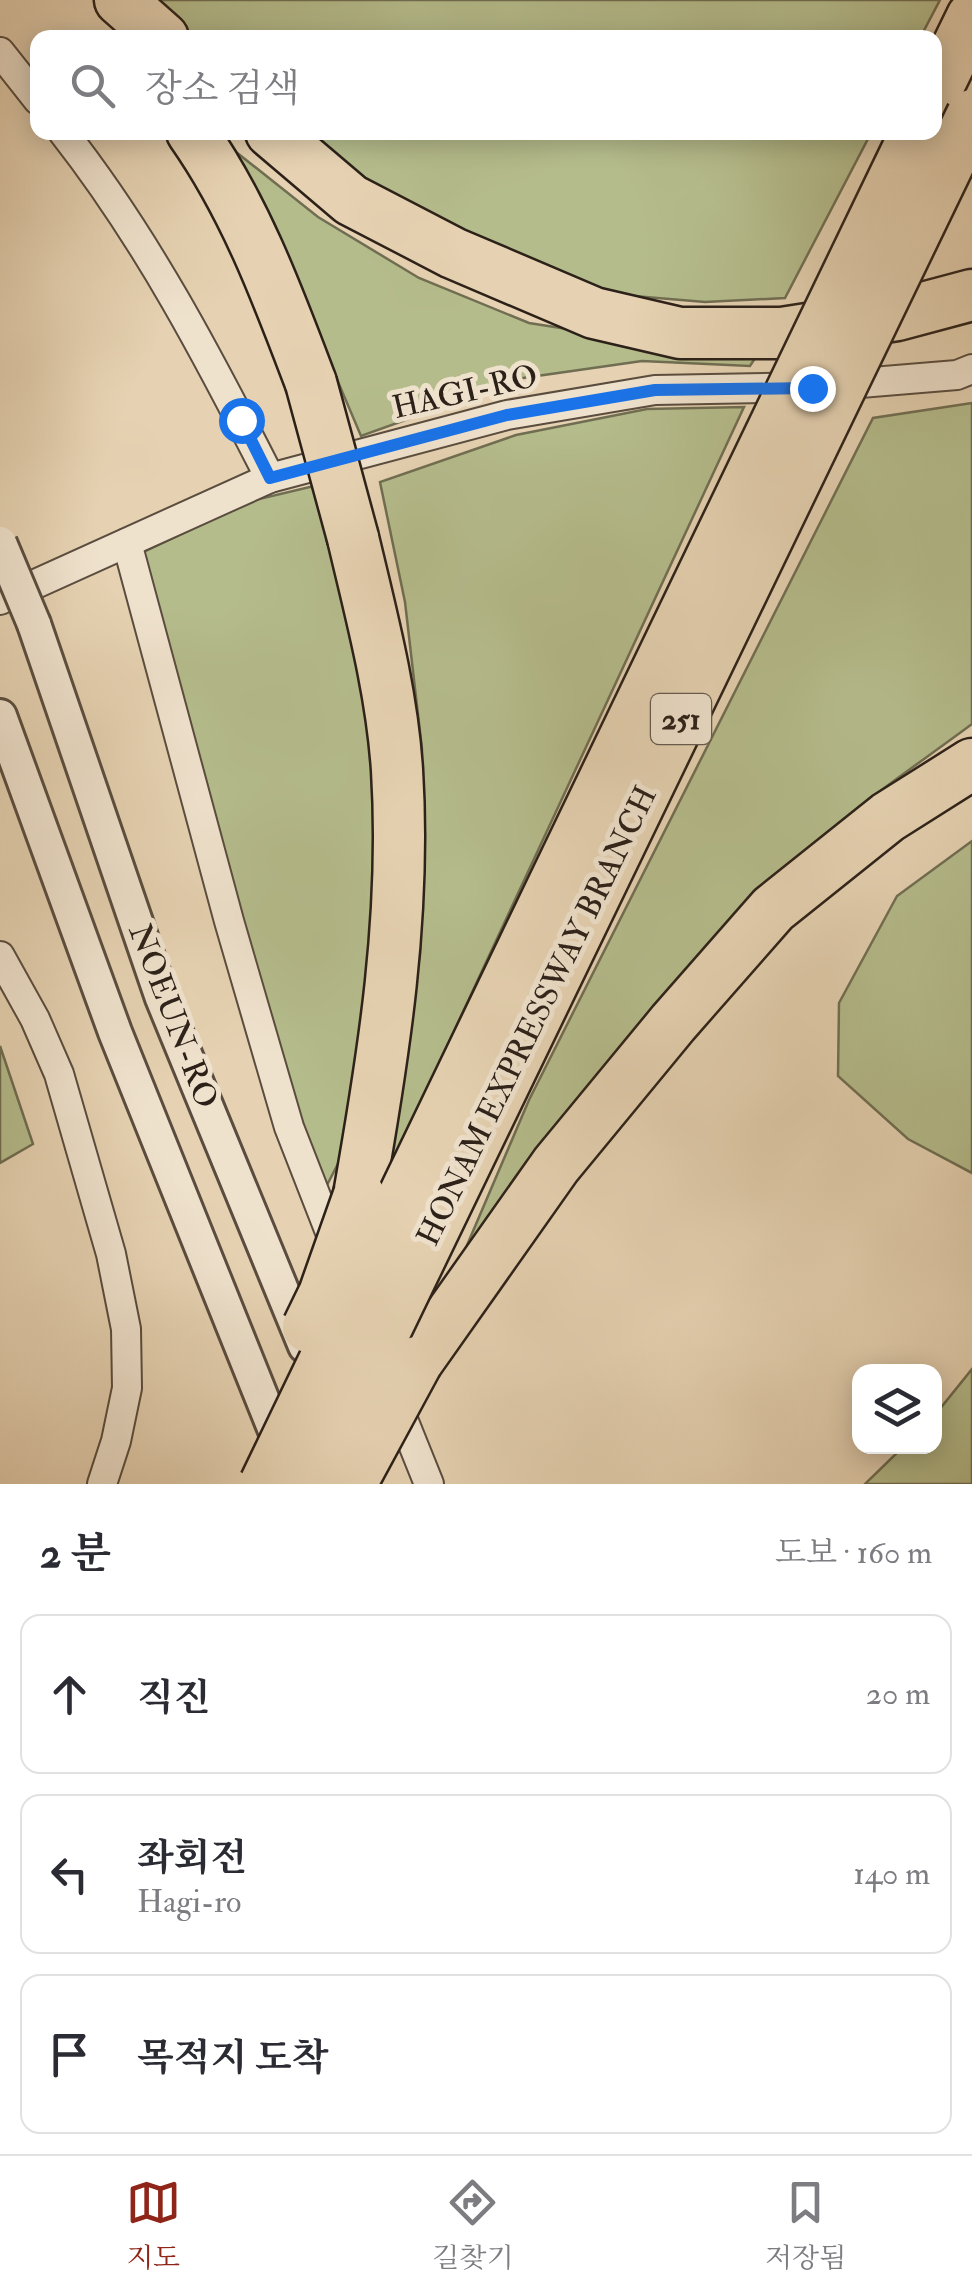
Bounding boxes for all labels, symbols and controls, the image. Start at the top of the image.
search box [30,30,942,140]
icon: search [65,58,120,113]
text: 장소 검색 [145,65,300,113]
street label: HAGI-RO [389,356,541,428]
route end [790,366,836,412]
route start [219,398,265,444]
road number: 251 [651,694,711,744]
street label: HONAM EXPRESSWAY BRANCH [408,780,666,1252]
street label: NOEUN-RO [120,918,226,1114]
map controls [852,1364,942,1454]
button: layers [852,1364,942,1454]
text: 2 분 [40,1528,111,1580]
text: 도보 · 160 m [775,1533,932,1573]
icon: ahead [42,1667,97,1722]
text: 직진 [137,1674,210,1722]
text: 20 m [866,1674,930,1714]
text: 좌회전 [137,1834,247,1882]
icon: left [42,1847,97,1902]
text: 140 m [853,1854,930,1894]
text: Hagi-ro [137,1882,241,1922]
icon: arrive [42,2027,97,2082]
text: 목적지 도착 [137,2034,329,2082]
tab: 지도 [126,2175,181,2276]
tab: 길찾기 [432,2175,514,2276]
tab: 저장됨 [765,2175,846,2276]

